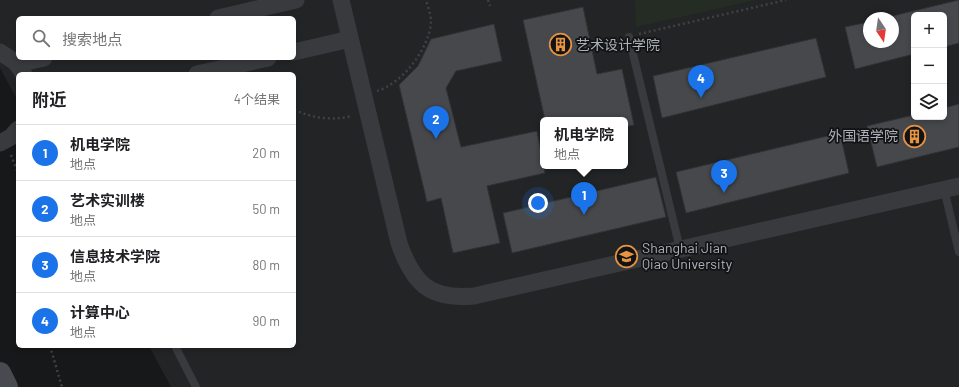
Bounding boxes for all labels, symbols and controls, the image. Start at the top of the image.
north arrow [863,12,899,48]
map controls [911,12,947,120]
button: + [911,12,947,48]
search box [16,16,296,60]
icon: search [30,27,52,49]
text: 搜索地点 [62,30,122,48]
building icon: 艺术设计学院 [547,32,573,58]
place label: 艺术设计学院 [576,36,660,53]
button: − [911,48,947,84]
pin: 4 [688,65,714,98]
button: layers [911,84,947,120]
text: 附近 [32,89,66,109]
text: 4个结果 [234,91,280,107]
pin: 2 [423,106,449,139]
popup [540,117,628,169]
building icon: 外国语学院 [901,123,927,149]
text: 机电学院 [554,125,614,143]
place label: 外国语学院 [828,127,898,144]
text: 机电学院 [70,135,130,153]
text: 1 [43,145,47,161]
text: 20 m [252,145,280,161]
text: 地点 [554,146,580,162]
text: 地点 [70,156,96,172]
pin: 3 [711,160,737,193]
pin: 1 [571,182,597,215]
text: 艺术实训楼 [70,191,145,209]
your location [528,193,548,213]
text: 2 [41,201,49,217]
text: 50 m [253,201,280,217]
text: 地点 [70,212,96,228]
place label: Shanghai Jian Qiao University [642,239,733,272]
school or university icon: Shanghai Jian Qiao University [613,243,639,269]
text: 信息技术学院 [70,247,160,265]
text: 3 [41,257,49,273]
text: 80 m [253,257,280,273]
text: 地点 [70,268,96,284]
text: 计算中心 [70,303,130,321]
text: 4 [41,313,49,329]
text: 90 m [253,313,280,329]
text: 地点 [70,324,96,340]

